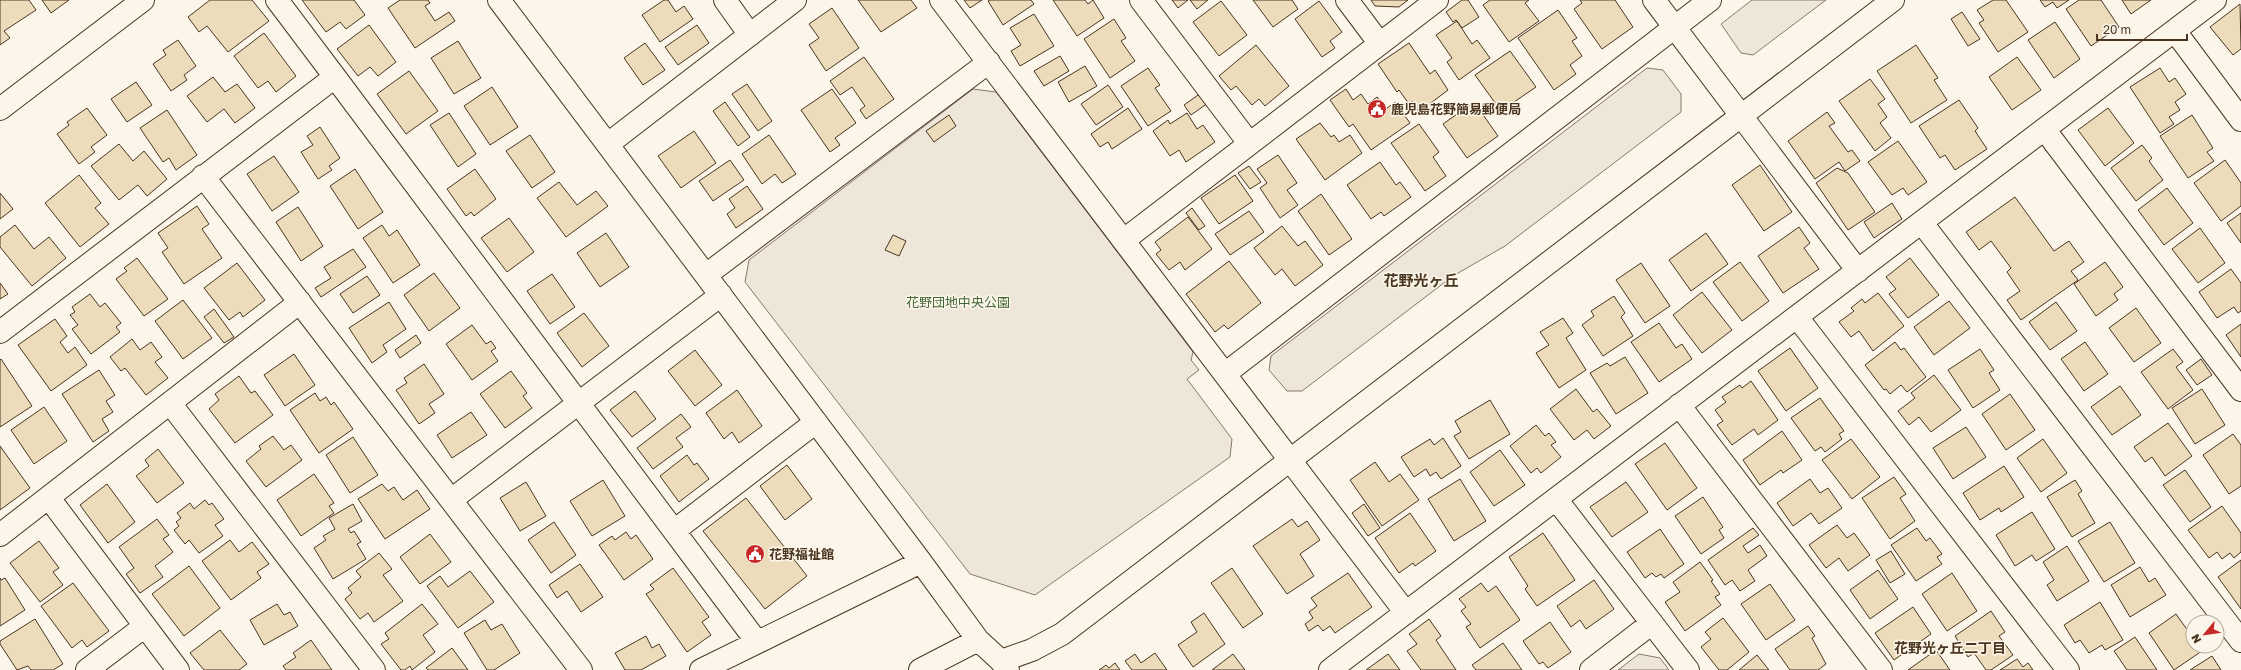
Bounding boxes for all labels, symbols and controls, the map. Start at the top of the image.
scale bar [2097,16,2187,42]
text: 20 m [2103,22,2131,37]
public building icon: 鹿児島花野簡易郵便局 [1366,98,1388,120]
place label: 鹿児島花野簡易郵便局 [1391,101,1521,117]
district label: 花野光ヶ丘 [1383,271,1459,289]
park label: 花野団地中央公園 [906,294,1010,310]
public building icon: 花野福祉館 [744,543,766,565]
place label: 花野福祉館 [769,546,834,562]
north arrow [2185,614,2225,654]
text: N [2188,632,2204,646]
district label: 花野光ヶ丘二丁目 [1894,639,2006,656]

